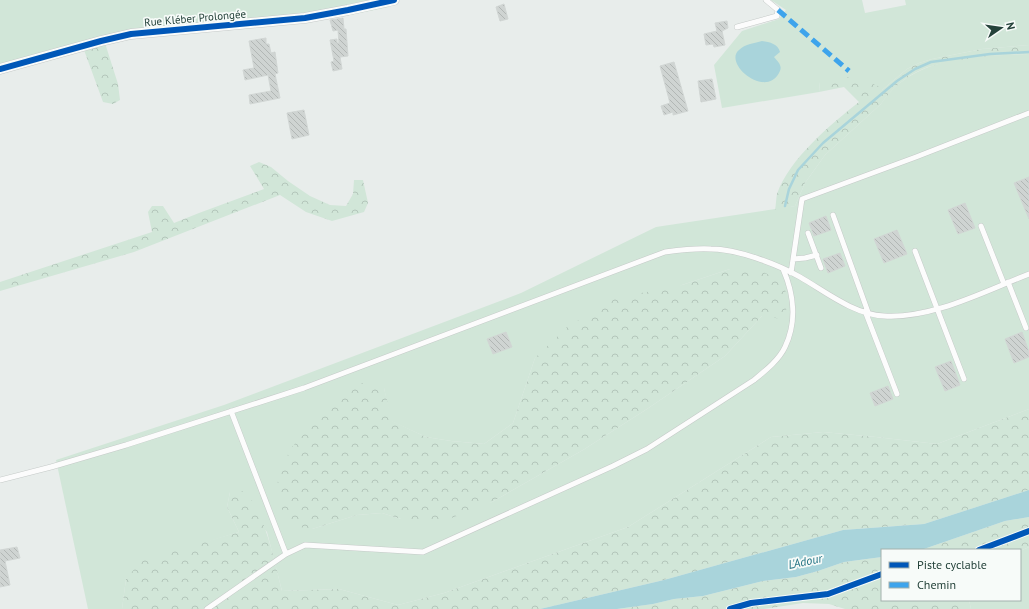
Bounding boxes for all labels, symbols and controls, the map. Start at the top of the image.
street label: Rue Kléber Prolongée [144,7,247,29]
north arrow [981,8,1021,48]
text: N [1003,21,1018,31]
legend [881,549,1021,601]
water label: L'Adour [787,550,824,572]
text: Piste cyclable [917,557,987,572]
text: Chemin [917,577,956,592]

